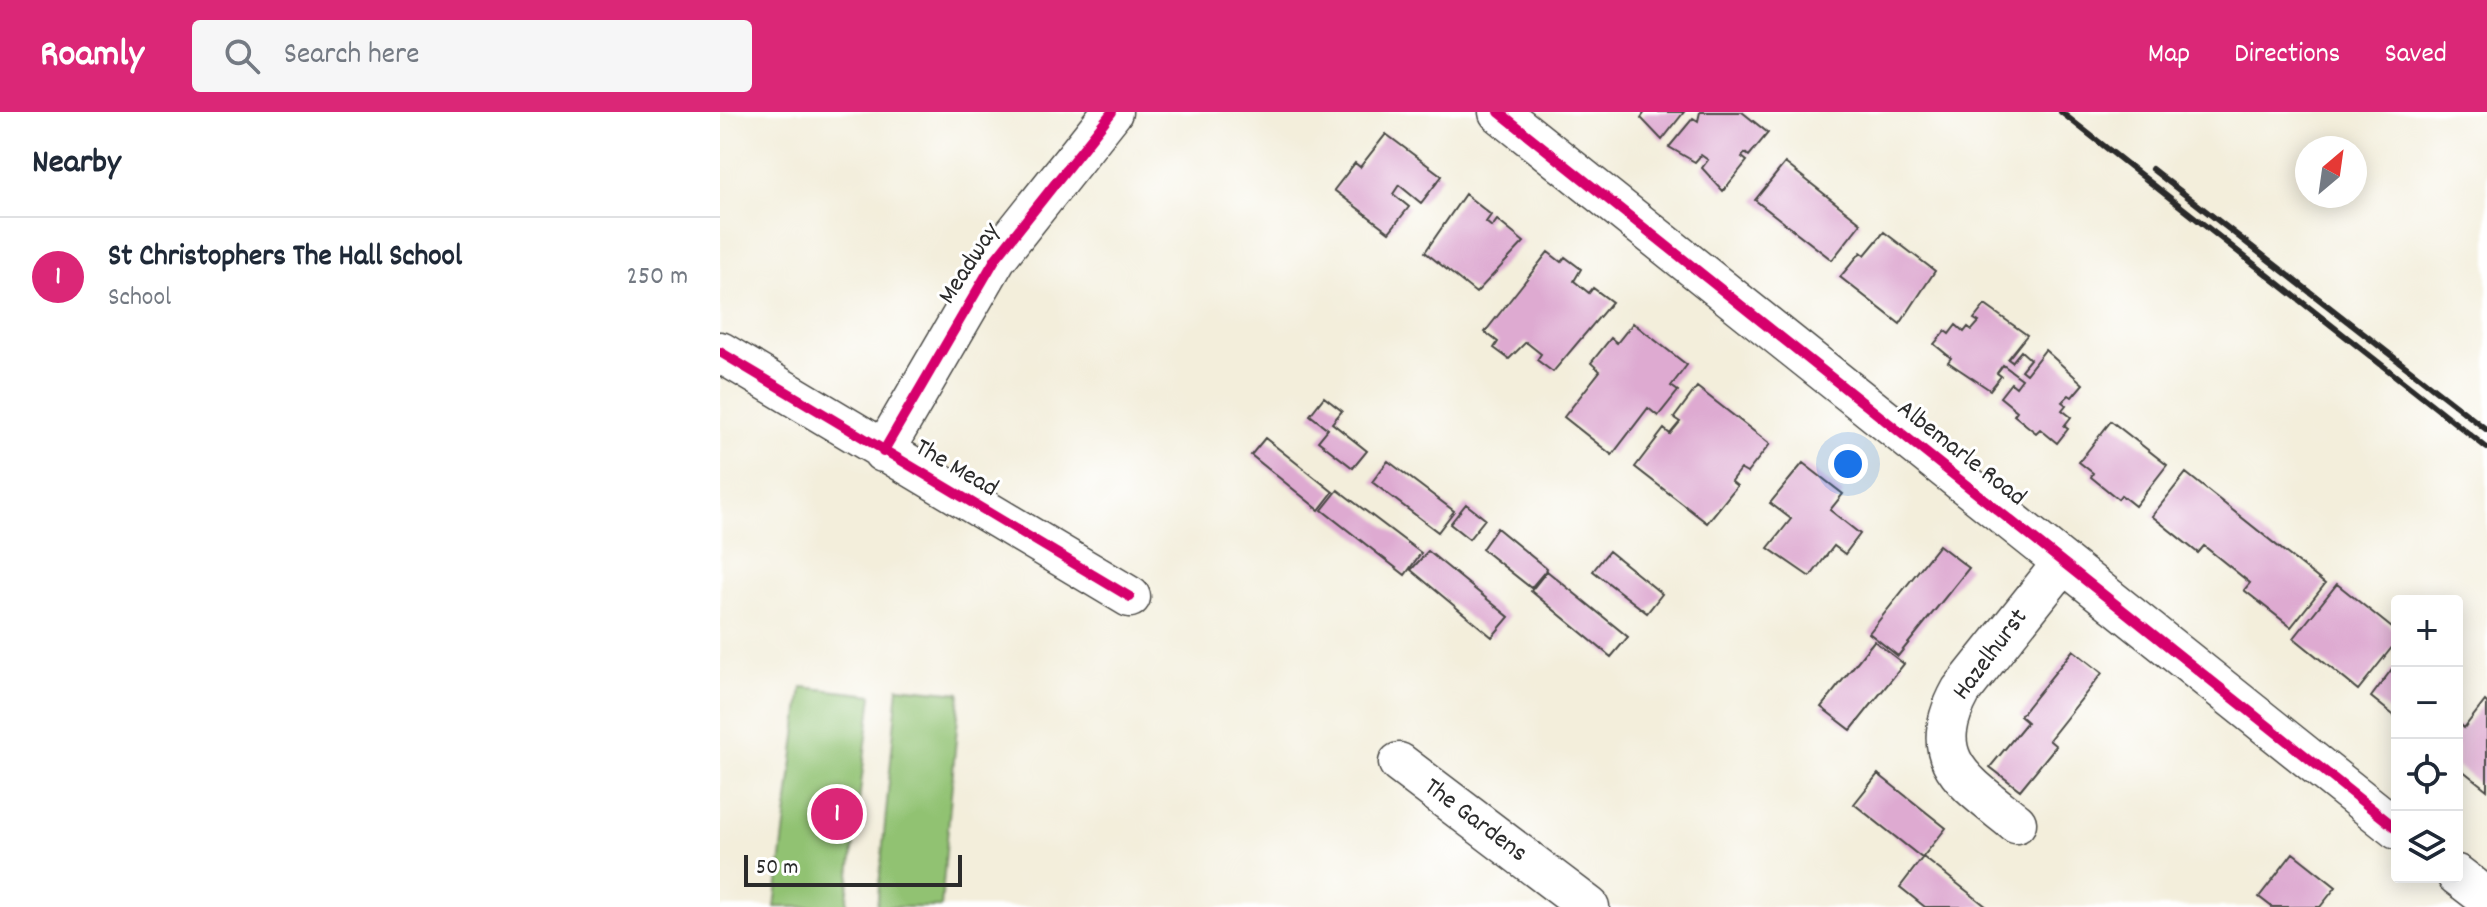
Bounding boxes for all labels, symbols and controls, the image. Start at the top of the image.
search box [192,20,752,92]
text: Roamly [40,29,144,84]
icon: search [220,34,264,78]
text: Search here [284,35,419,78]
text: Map [2148,36,2190,76]
text: Directions [2234,36,2340,76]
text: Saved [2384,36,2447,76]
north arrow [2295,136,2367,208]
text: Nearby [32,140,121,189]
street label: Meadway [930,216,1010,312]
text: St Christophers The Hall School [108,237,462,280]
text: 1 [55,259,61,296]
text: 250 m [627,259,688,296]
text: School [108,280,171,317]
street label: Albemarle Road [1889,392,2033,516]
street label: The Mead [907,430,1005,508]
your location [1828,444,1868,484]
map controls [2391,595,2463,883]
button: + [2391,595,2463,667]
street label: Hazelhurst [1944,601,2038,709]
button: − [2391,667,2463,739]
button: locate [2391,739,2463,811]
street label: The Gardens [1415,770,1535,872]
pin: 1 [811,784,863,844]
button: layers [2391,811,2463,883]
scale bar [744,851,962,887]
text: 50 m [756,853,798,884]

